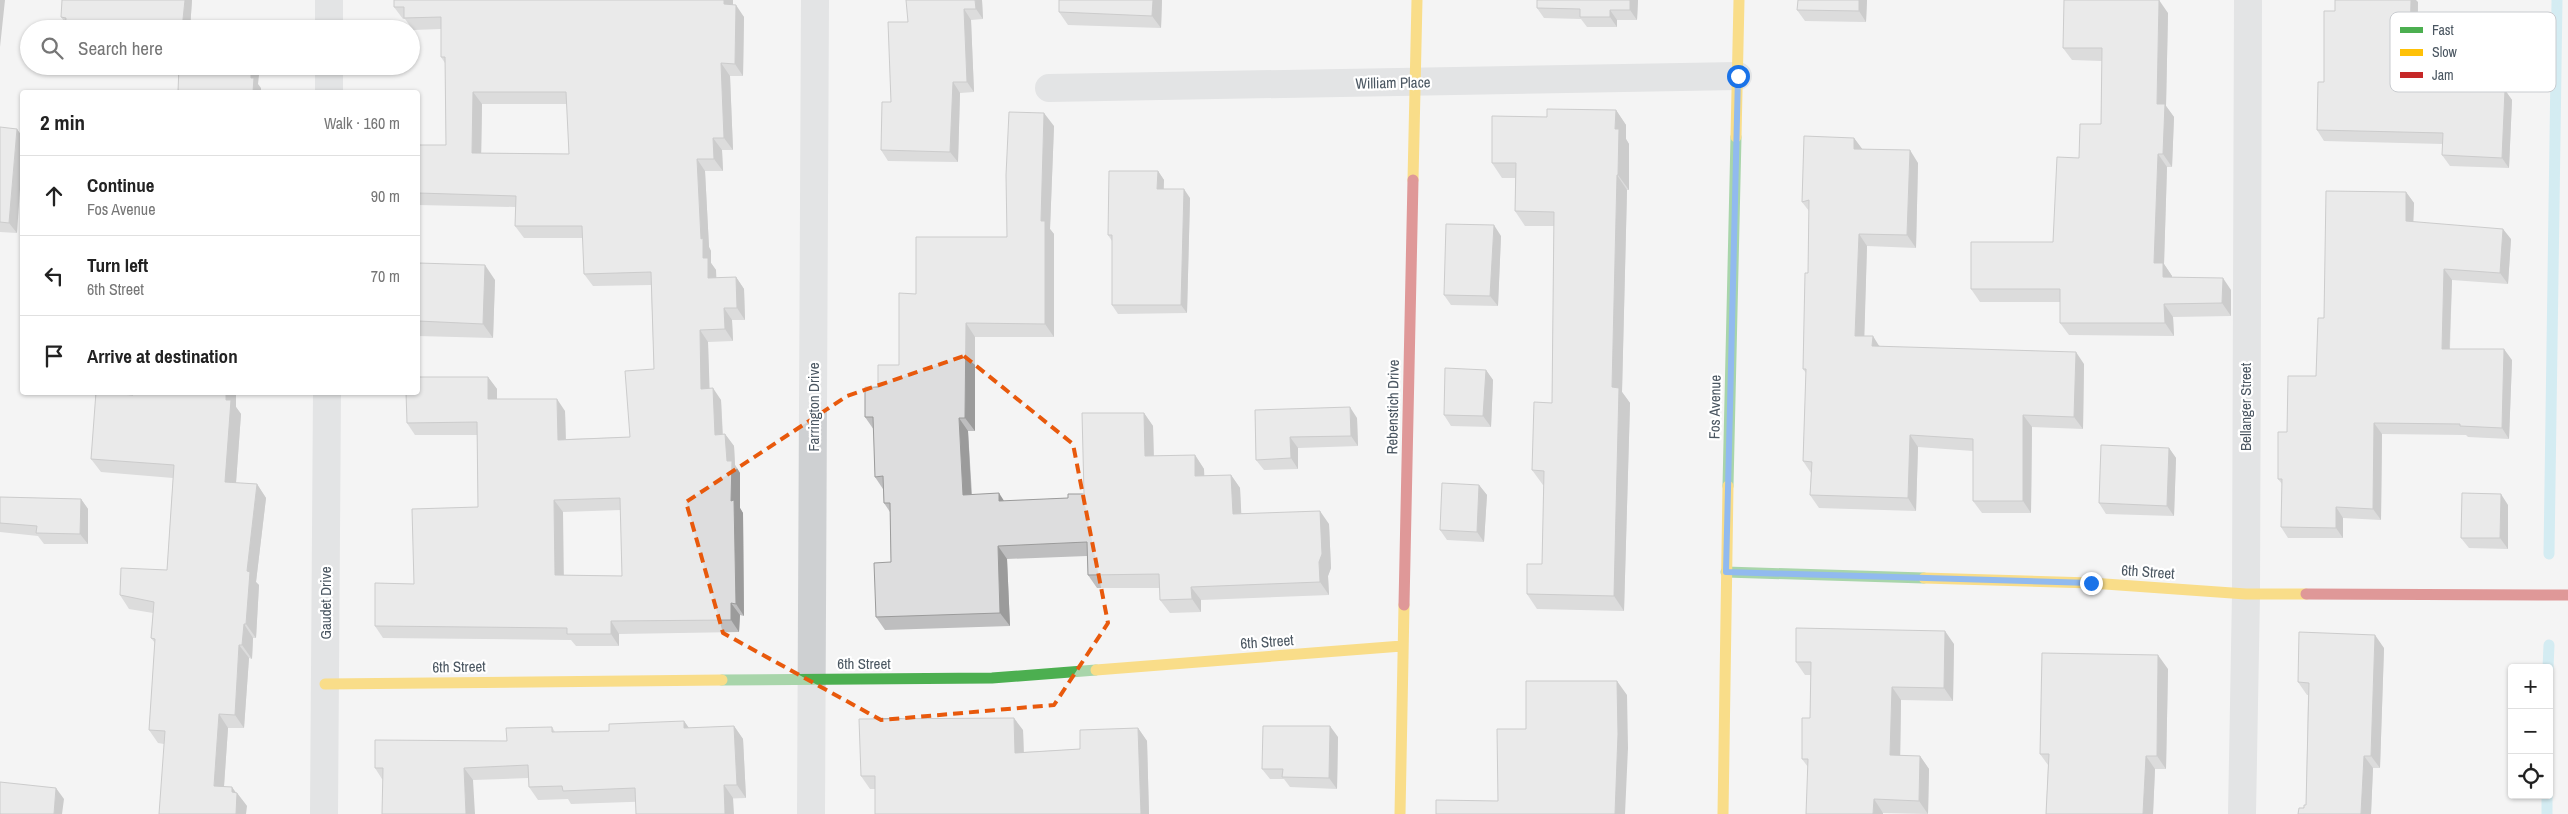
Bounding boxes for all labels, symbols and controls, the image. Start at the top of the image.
legend [2390,12,2556,92]
search box [20,20,420,75]
text: Fast [2432,21,2454,39]
icon: search [38,34,66,62]
text: Search here [78,35,163,61]
text: Slow [2432,43,2458,61]
route start [1727,65,1750,88]
text: Jam [2432,66,2454,84]
street label: William Place [1355,71,1431,94]
text: 2 min [40,108,85,137]
text: Walk · 160 m [324,112,400,134]
text: Continue [87,172,155,198]
icon: ahead [40,182,68,210]
text: 90 m [371,185,400,207]
text: Fos Avenue [87,198,155,220]
text: Turn left [87,252,148,278]
icon: left [40,262,68,290]
text: 70 m [371,265,400,287]
text: 6th Street [87,278,144,300]
icon: arrive [40,342,68,370]
text: Arrive at destination [87,343,238,369]
street label: Rebenstich Drive [1381,359,1404,455]
street label: Farrington Drive [803,362,824,451]
street label: Bellanger Street [2235,362,2256,451]
street label: Fos Avenue [1703,375,1726,439]
street label: 6th Street [2121,559,2176,584]
street label: Gaudet Drive [315,566,336,640]
route end [2080,572,2103,595]
street label: 6th Street [1240,629,1295,654]
street label: 6th Street [837,653,891,674]
street label: 6th Street [432,656,486,677]
map controls [2508,664,2553,799]
button: + [2508,664,2553,709]
button: − [2508,709,2553,754]
button: locate [2508,754,2553,799]

